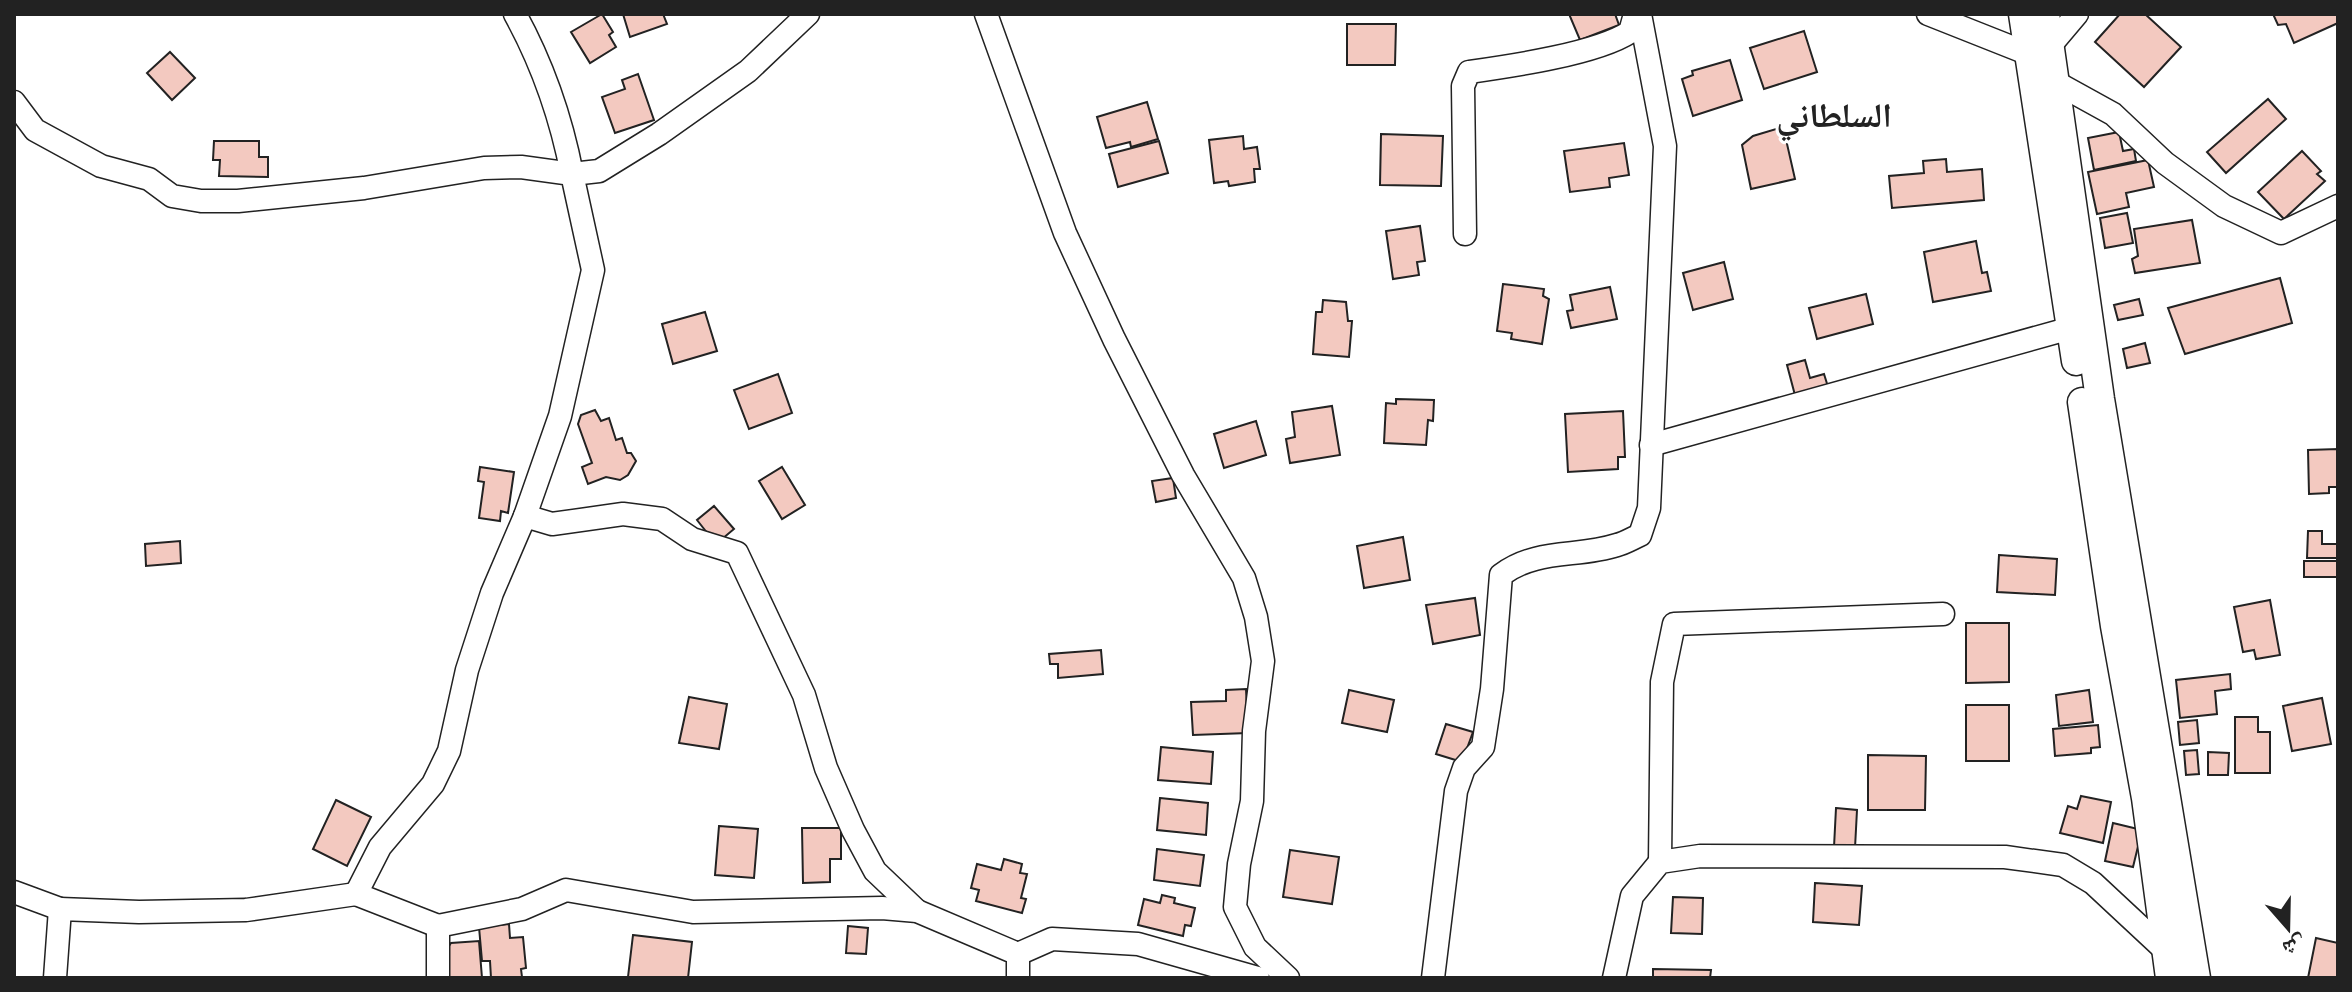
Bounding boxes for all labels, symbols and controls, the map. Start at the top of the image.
district label: السلطاني [1776,92,1892,142]
north arrow [2248,888,2328,968]
text: ش [2279,929,2311,965]

